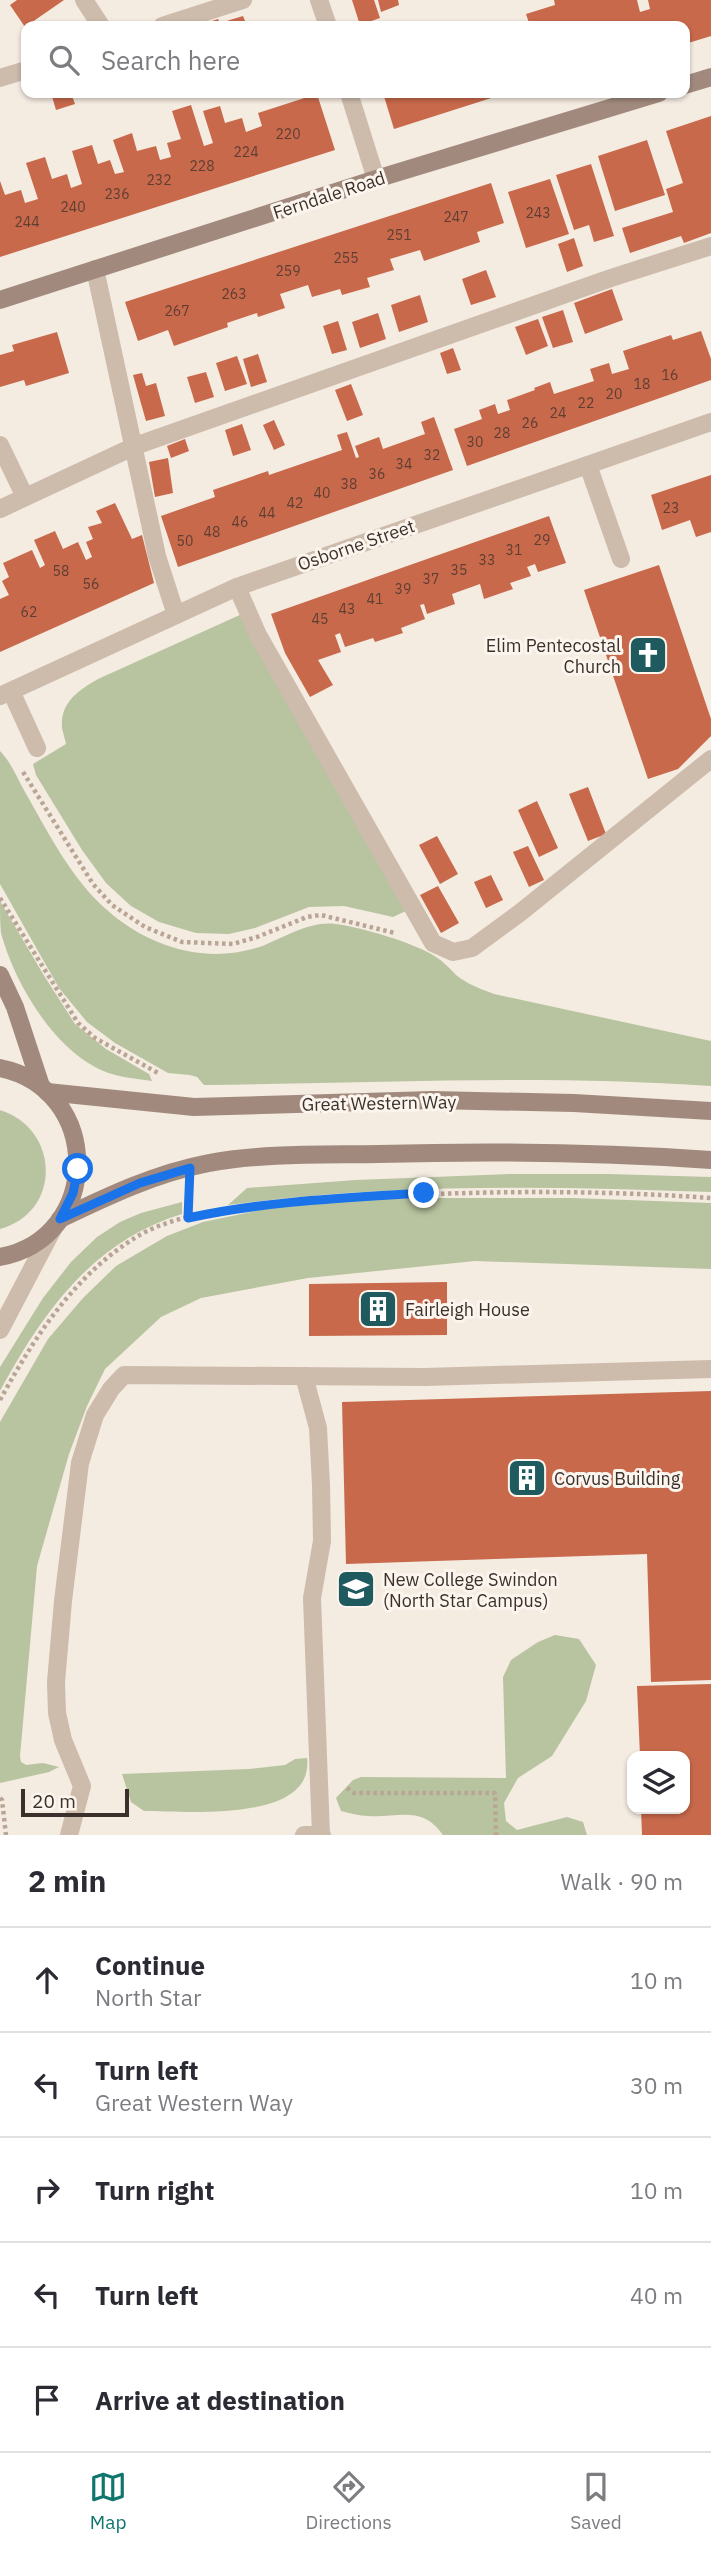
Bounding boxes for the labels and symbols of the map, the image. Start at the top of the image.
house number: 220 [275,125,301,143]
house number: 224 [233,143,259,161]
house number: 228 [189,157,215,175]
street label: Ferndale Road [270,166,388,224]
house number: 232 [146,171,172,189]
house number: 236 [104,185,130,203]
house number: 240 [60,198,86,216]
house number: 243 [525,204,551,222]
house number: 247 [443,208,469,226]
house number: 244 [14,213,40,231]
house number: 251 [386,226,412,244]
house number: 255 [333,249,359,267]
house number: 259 [275,262,301,280]
house number: 263 [221,285,247,303]
house number: 267 [164,302,190,320]
house number: 16 [662,366,678,384]
house number: 18 [634,375,650,393]
house number: 20 [606,385,622,403]
house number: 22 [578,394,594,412]
house number: 24 [550,404,566,422]
house number: 26 [522,414,538,432]
house number: 28 [494,424,510,442]
house number: 30 [467,433,483,451]
house number: 32 [424,446,440,464]
house number: 34 [396,455,412,473]
house number: 36 [369,465,385,483]
house number: 38 [341,475,357,493]
house number: 40 [314,484,330,502]
house number: 42 [287,494,303,512]
house number: 23 [663,499,679,517]
house number: 44 [259,504,275,522]
house number: 46 [232,513,248,531]
street label: Osborne Street [294,514,418,576]
house number: 48 [204,523,220,541]
house number: 29 [534,531,550,549]
house number: 50 [177,532,193,550]
house number: 31 [506,541,522,559]
house number: 33 [479,551,495,569]
house number: 35 [451,561,467,579]
house number: 58 [53,562,69,580]
house number: 37 [423,570,439,588]
house number: 56 [83,575,99,593]
house number: 39 [395,580,411,598]
house number: 41 [367,590,383,608]
house number: 43 [339,600,355,618]
house number: 62 [21,603,37,621]
house number: 45 [312,610,328,628]
place label: Elim Pentecostal Church [486,634,621,678]
church icon: Elim Pentecostal Church [627,634,669,676]
street label: Great Western Way [301,1090,457,1116]
route start [62,1153,93,1184]
route end [408,1177,439,1208]
building icon: Fairleigh House [357,1288,399,1330]
place label: Fairleigh House [405,1298,530,1321]
building icon: Corvus Building [506,1457,548,1499]
place label: Corvus Building [554,1467,681,1490]
school or university icon: New College Swindon (North Star Campus) [335,1568,377,1610]
place label: New College Swindon (North Star Campus) [383,1568,558,1612]
scale bar [21,1786,130,1818]

